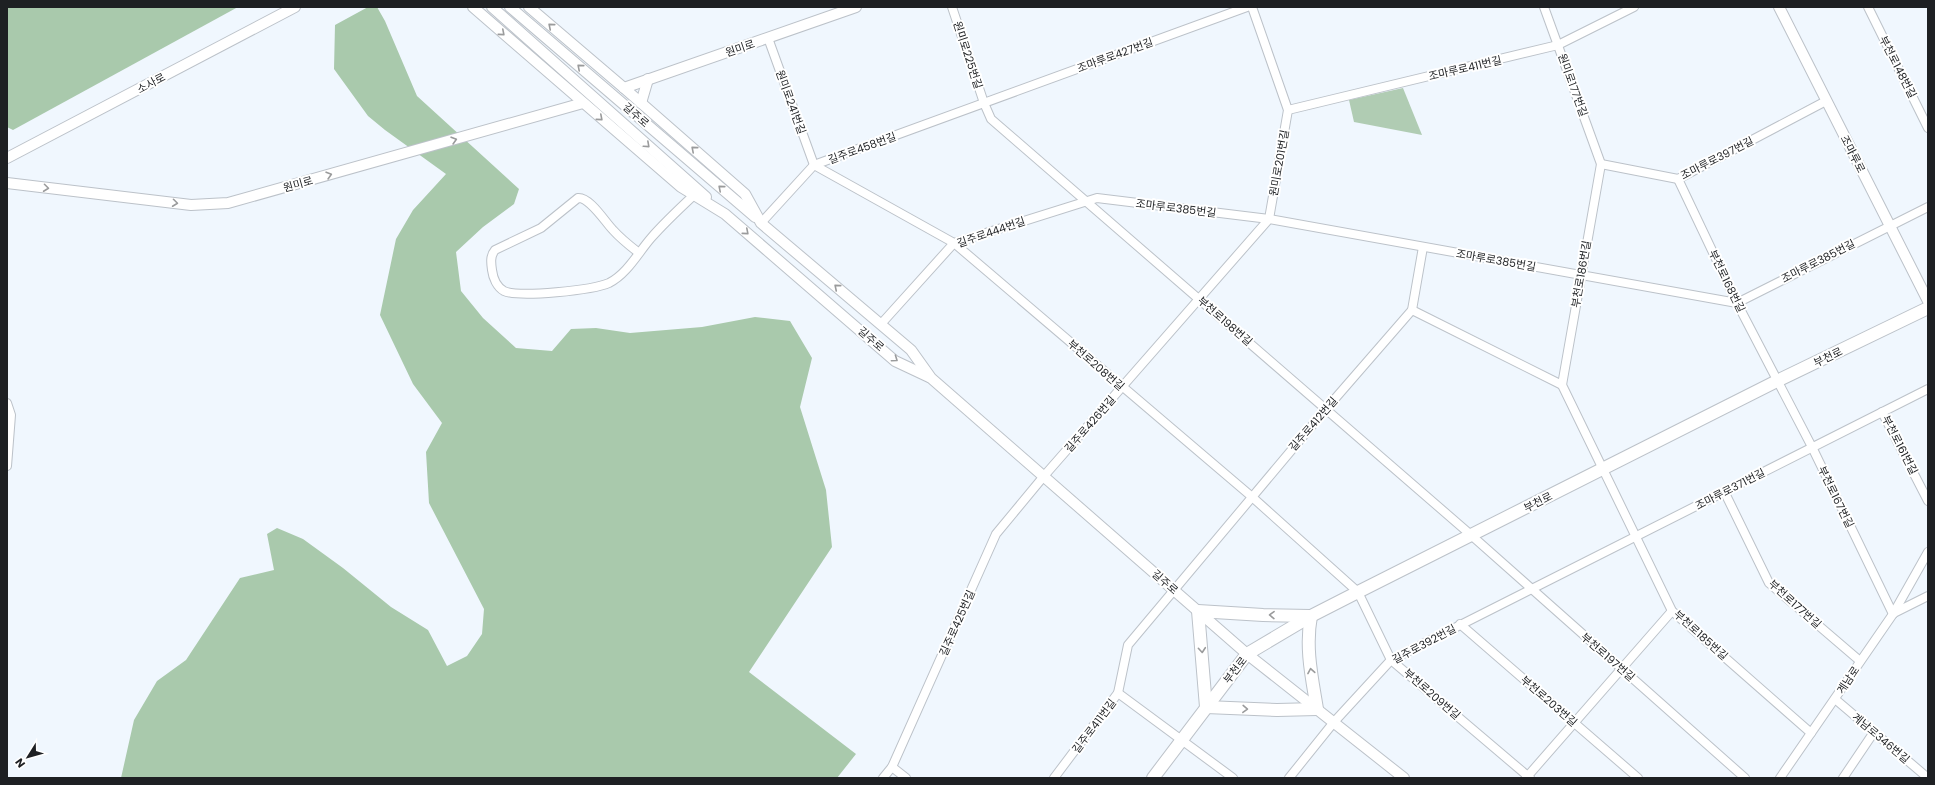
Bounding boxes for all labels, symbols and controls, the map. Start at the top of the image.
street label: 원미로225번길 [950,19,986,91]
one-way arrow [549,24,556,31]
one-way arrow [497,28,505,35]
street label: 부천로148번길 [1875,33,1921,101]
street label: 조마루로427번길 [1075,34,1155,76]
street label: 원미로 [723,35,757,61]
street label: 원미로177번길 [1554,51,1592,119]
street label: 조마루로411번길 [1427,52,1503,84]
one-way arrow [577,64,585,72]
street label: 원미로241번길 [772,68,810,136]
street label: 소사로 [134,69,168,97]
street label: 길주로 [619,99,653,131]
one-way arrow [596,113,603,120]
street label: 길주로458번길 [826,128,898,168]
street label: 원미로201번길 [1265,128,1293,198]
street label: 조마루로 [1837,132,1869,176]
street label: 조마루로397번길 [1678,133,1756,183]
one-way arrow [450,136,457,144]
one-way arrow [642,140,650,147]
one-way arrow [691,147,699,154]
one-way arrow [325,171,332,180]
street label: 원미로 [281,172,315,196]
one-way arrow [43,183,49,192]
one-way arrow [718,186,726,193]
street label: 조마루로385번길 [1135,195,1217,221]
one-way arrow [172,199,178,208]
street label: 길주로444번길 [955,213,1027,251]
one-way arrow [742,228,749,235]
street label: 조마루로385번길 [1778,235,1858,287]
street label: 부천로186번길 [1567,239,1595,309]
street label: 조마루로385번길 [1455,245,1537,275]
street label: 부천로168번길 [1705,247,1749,315]
one-way arrow [834,284,841,291]
street label: 부천로198번길 [1194,293,1256,349]
street label: 길주로 [854,323,888,355]
street label: 부천로208번길 [1064,336,1128,394]
street label: 부천로 [1811,343,1845,371]
one-way arrow [890,354,897,361]
street label: 길주로426번길 [1061,392,1119,456]
street label: 길주로412번길 [1285,393,1341,455]
street label: 부천로161번길 [1878,413,1922,477]
street label: 부천로167번길 [1814,463,1858,531]
street label: 조마루로371번길 [1692,464,1768,514]
street label: 부천로 [1521,488,1555,516]
street label: 길주로 [1148,566,1182,598]
street label: 부천로177번길 [1765,576,1825,632]
street label: 길주로425번길 [935,587,979,659]
street label: 부천로185번길 [1670,606,1732,664]
one-way arrow [1269,611,1275,620]
street label: 길주로392번길 [1389,620,1459,668]
street label: 부천로197번길 [1577,629,1639,685]
one-way arrow [1197,647,1206,653]
street label: 부천로 [1219,653,1251,687]
street label: 계남로 [1833,663,1863,697]
street label: 부천로209번길 [1400,665,1464,723]
one-way arrow [1307,668,1315,674]
street label: 부천로203번길 [1517,672,1581,730]
street label: 길주로411번길 [1068,695,1120,757]
one-way arrow [1242,704,1248,713]
street label: 계남로346번길 [1849,709,1913,767]
north arrow [8,737,48,777]
text: N [11,755,29,771]

